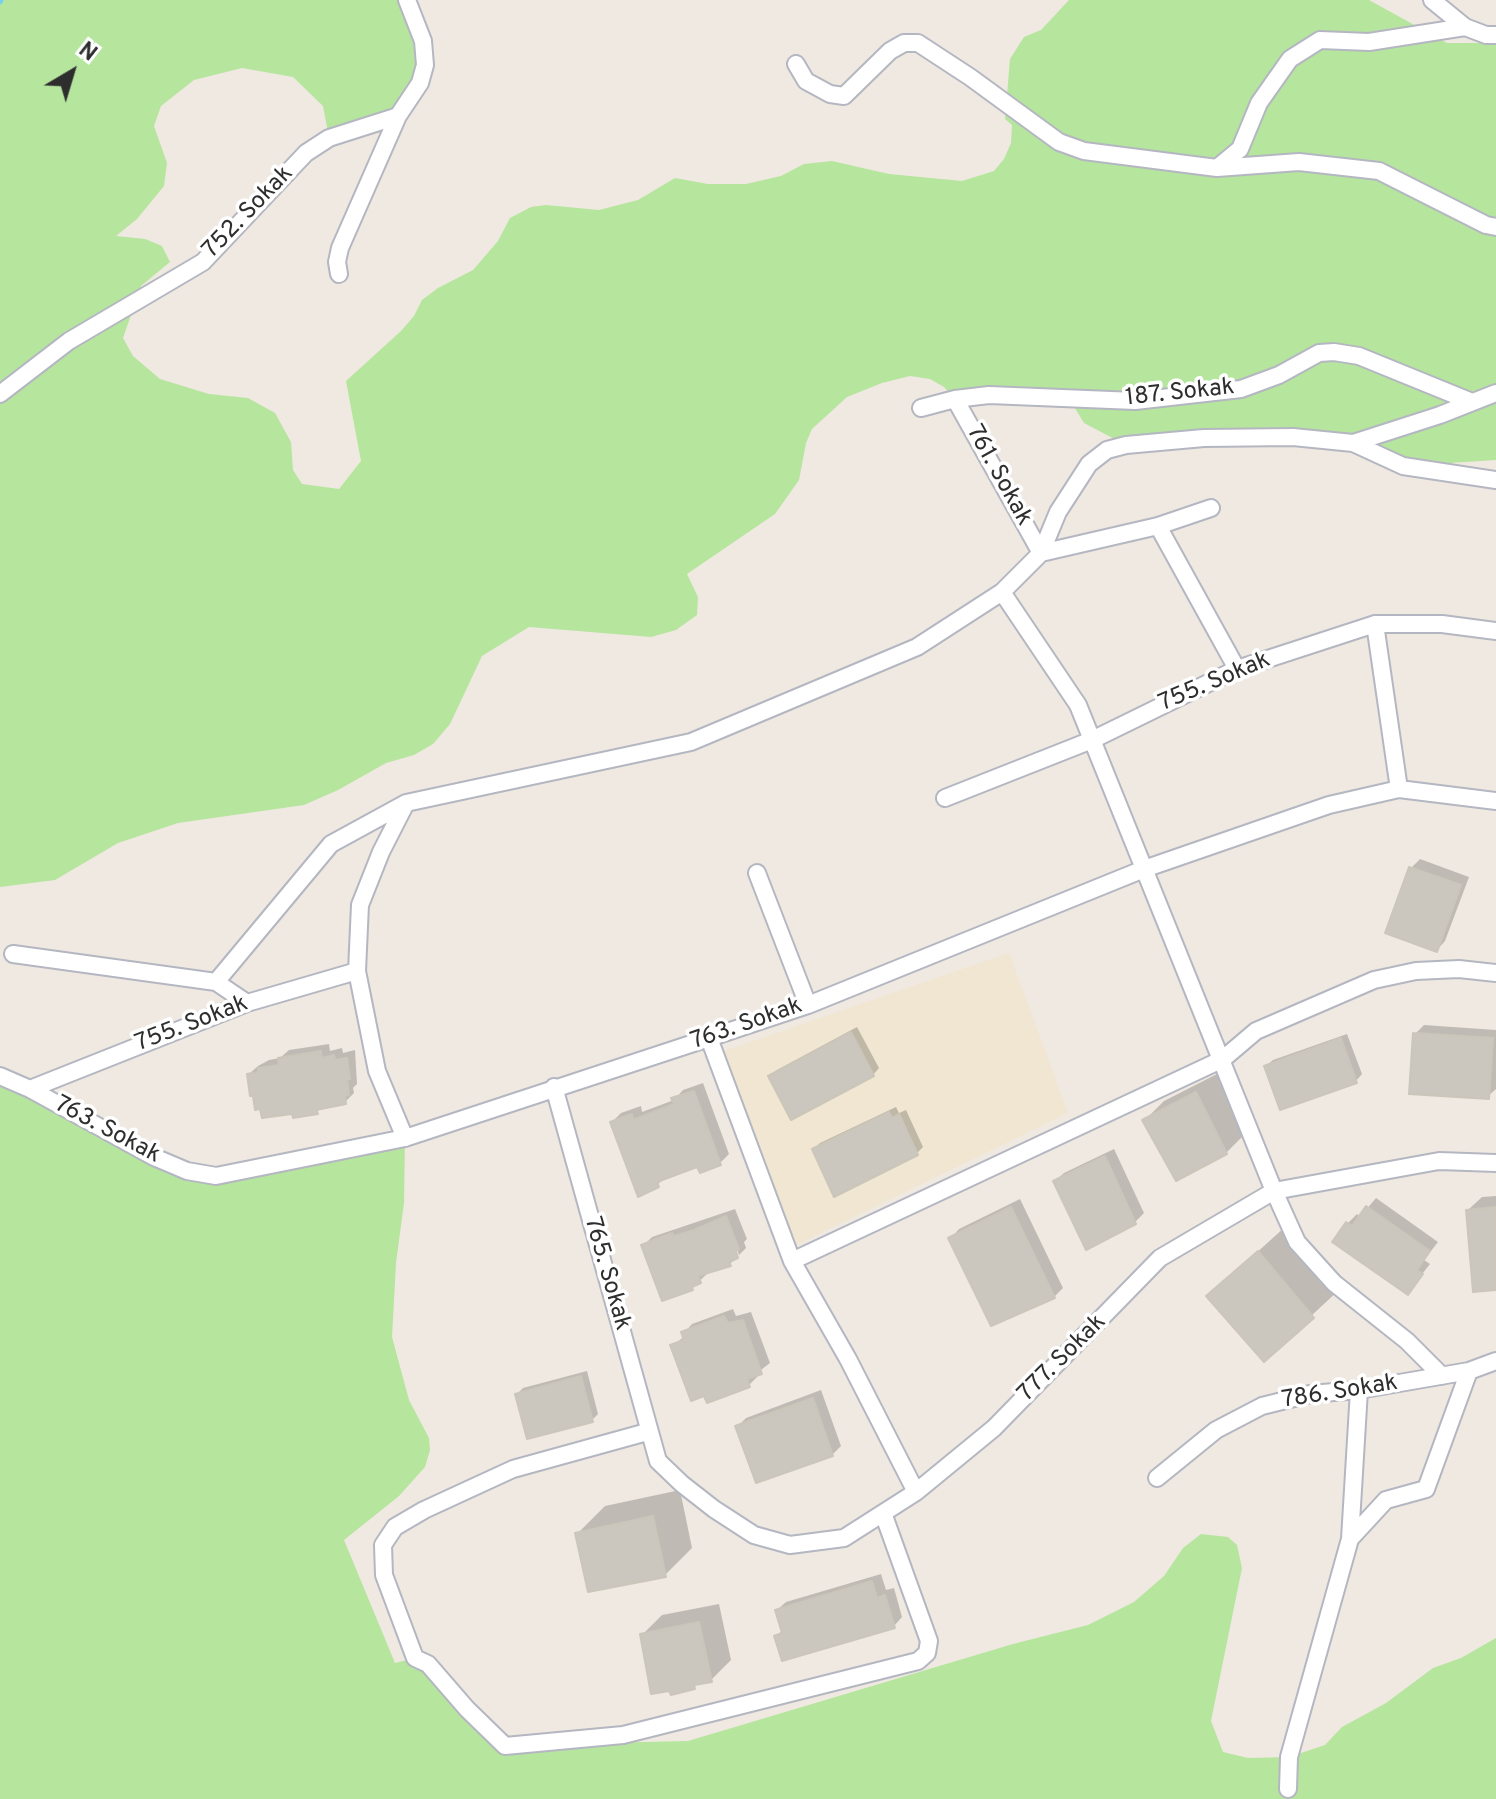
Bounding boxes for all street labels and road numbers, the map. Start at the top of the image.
street label: 752. Sokak [198,161,300,265]
street label: 187. Sokak [1124,374,1236,414]
street label: 761. Sokak [959,421,1037,531]
street label: 755. Sokak [1155,647,1275,719]
street label: 755. Sokak [132,990,252,1060]
street label: 763. Sokak [688,993,806,1057]
street label: 763. Sokak [49,1091,165,1171]
street label: 765. Sokak [576,1214,636,1334]
street label: 777. Sokak [1013,1309,1113,1409]
street label: 786. Sokak [1280,1370,1400,1416]

